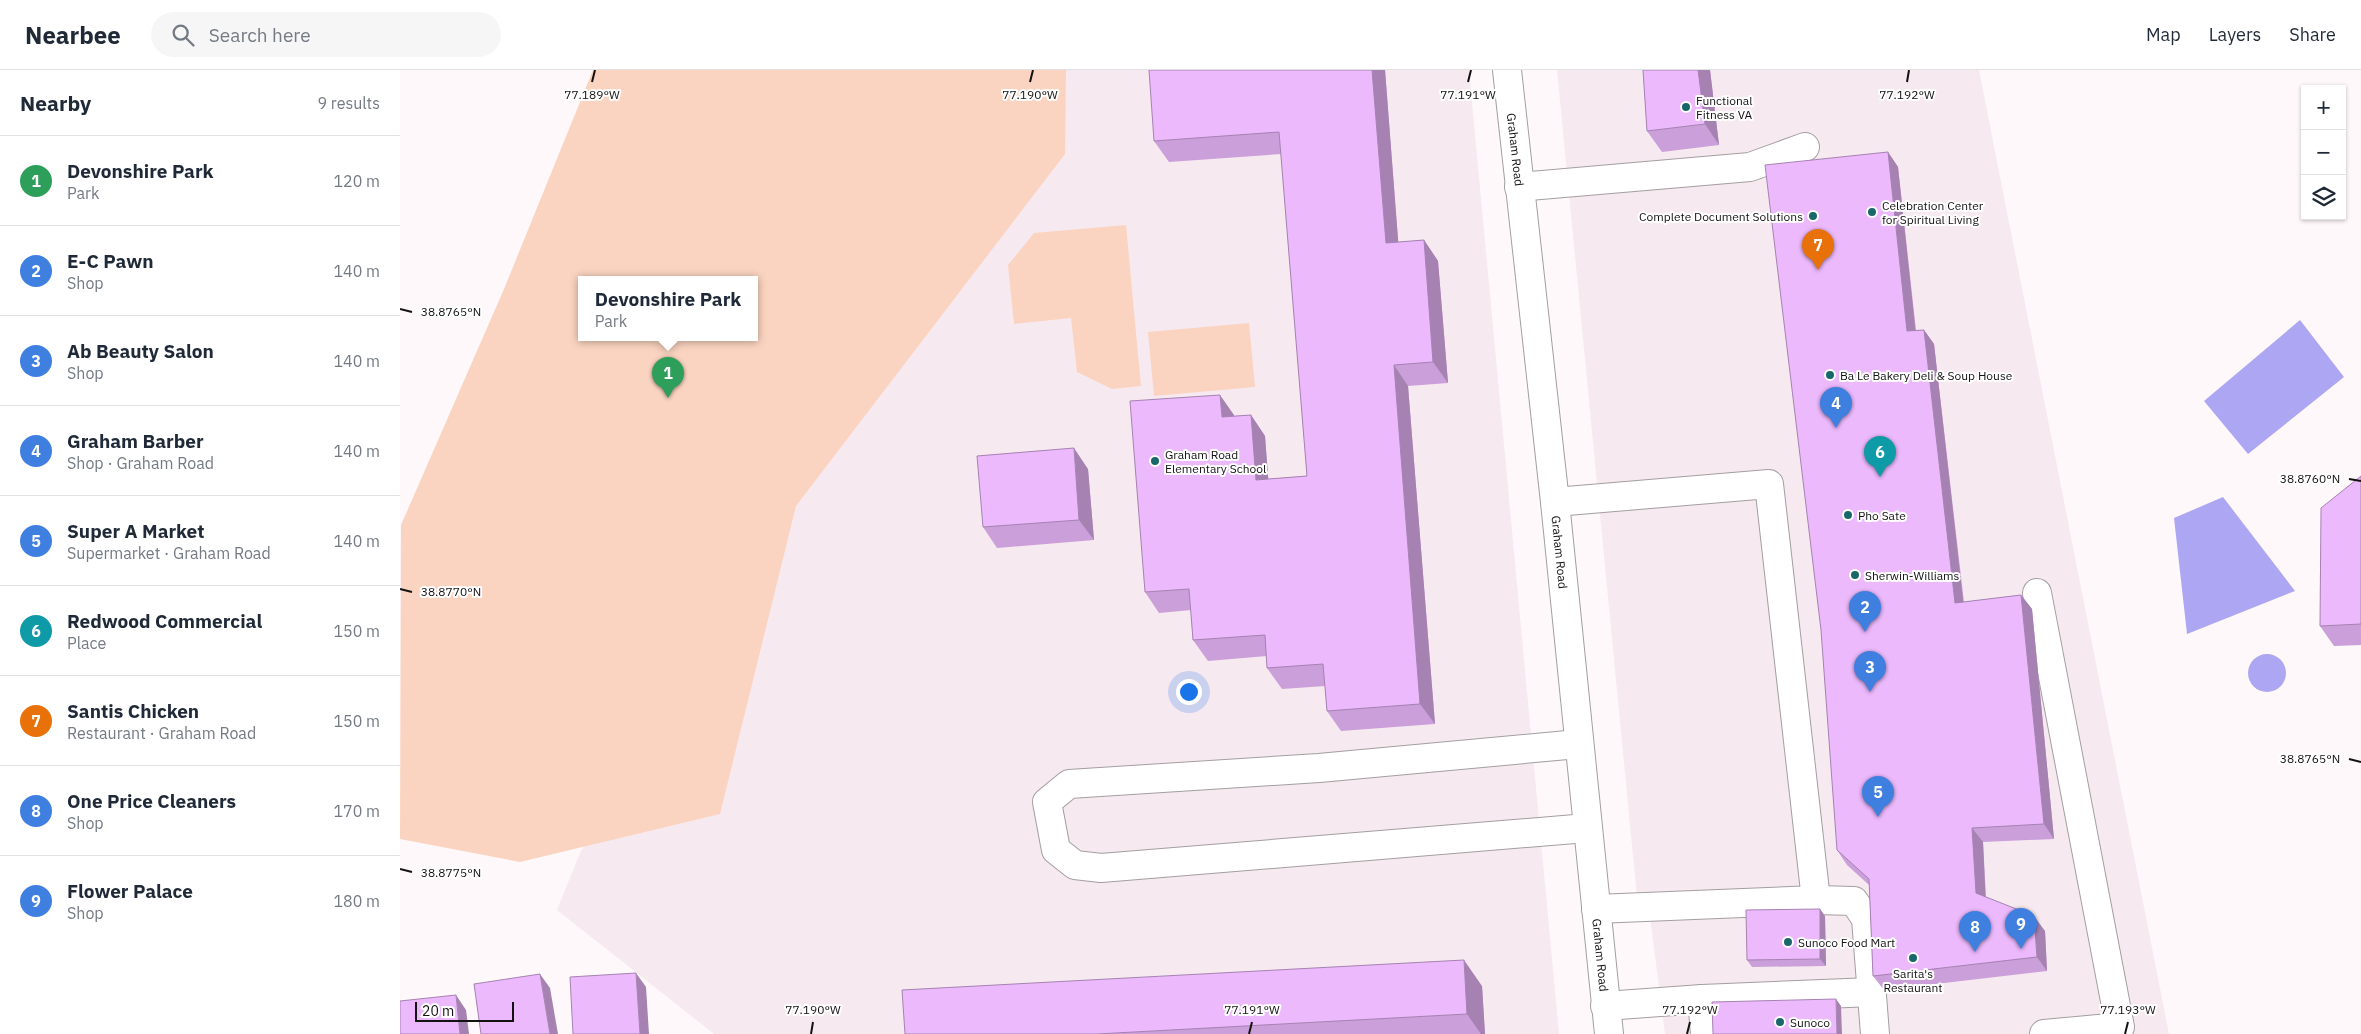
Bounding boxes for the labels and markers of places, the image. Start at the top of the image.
place label: Functional Fitness VA [1696,93,1753,122]
marker: Functional Fitness VA [1680,101,1692,113]
place label: Celebration Center for Spiritual Living [1882,198,1984,227]
marker: Celebration Center for Spiritual Living [1866,206,1878,218]
place label: Complete Document Solutions [1639,209,1803,224]
marker: Complete Document Solutions [1807,210,1819,222]
pin: 7 [1802,229,1834,270]
pin: 1 [652,357,684,398]
place label: Ba Le Bakery Deli & Soup House [1840,368,2013,383]
marker: Ba Le Bakery Deli & Soup House [1824,369,1836,381]
pin: 4 [1820,387,1852,428]
pin: 6 [1864,436,1896,477]
place label: Graham Road Elementary School [1165,447,1266,476]
marker: Graham Road Elementary School [1149,455,1161,467]
place label: Pho Sate [1858,508,1906,523]
marker: Pho Sate [1842,509,1854,521]
place label: Sherwin-Williams [1865,568,1960,583]
marker: Sherwin-Williams [1849,569,1861,581]
pin: 2 [1849,591,1881,632]
pin: 3 [1854,651,1886,692]
pin: 5 [1862,776,1894,817]
pin: 9 [2005,908,2037,949]
pin: 8 [1959,911,1991,952]
place label: Sunoco Food Mart [1798,935,1895,950]
marker: Sunoco Food Mart [1782,936,1794,948]
marker: Sarita's Restaurant [1907,952,1919,964]
place label: Sarita's Restaurant [1883,966,1943,995]
place label: Sunoco [1790,1015,1830,1030]
marker: Sunoco [1774,1016,1786,1028]

